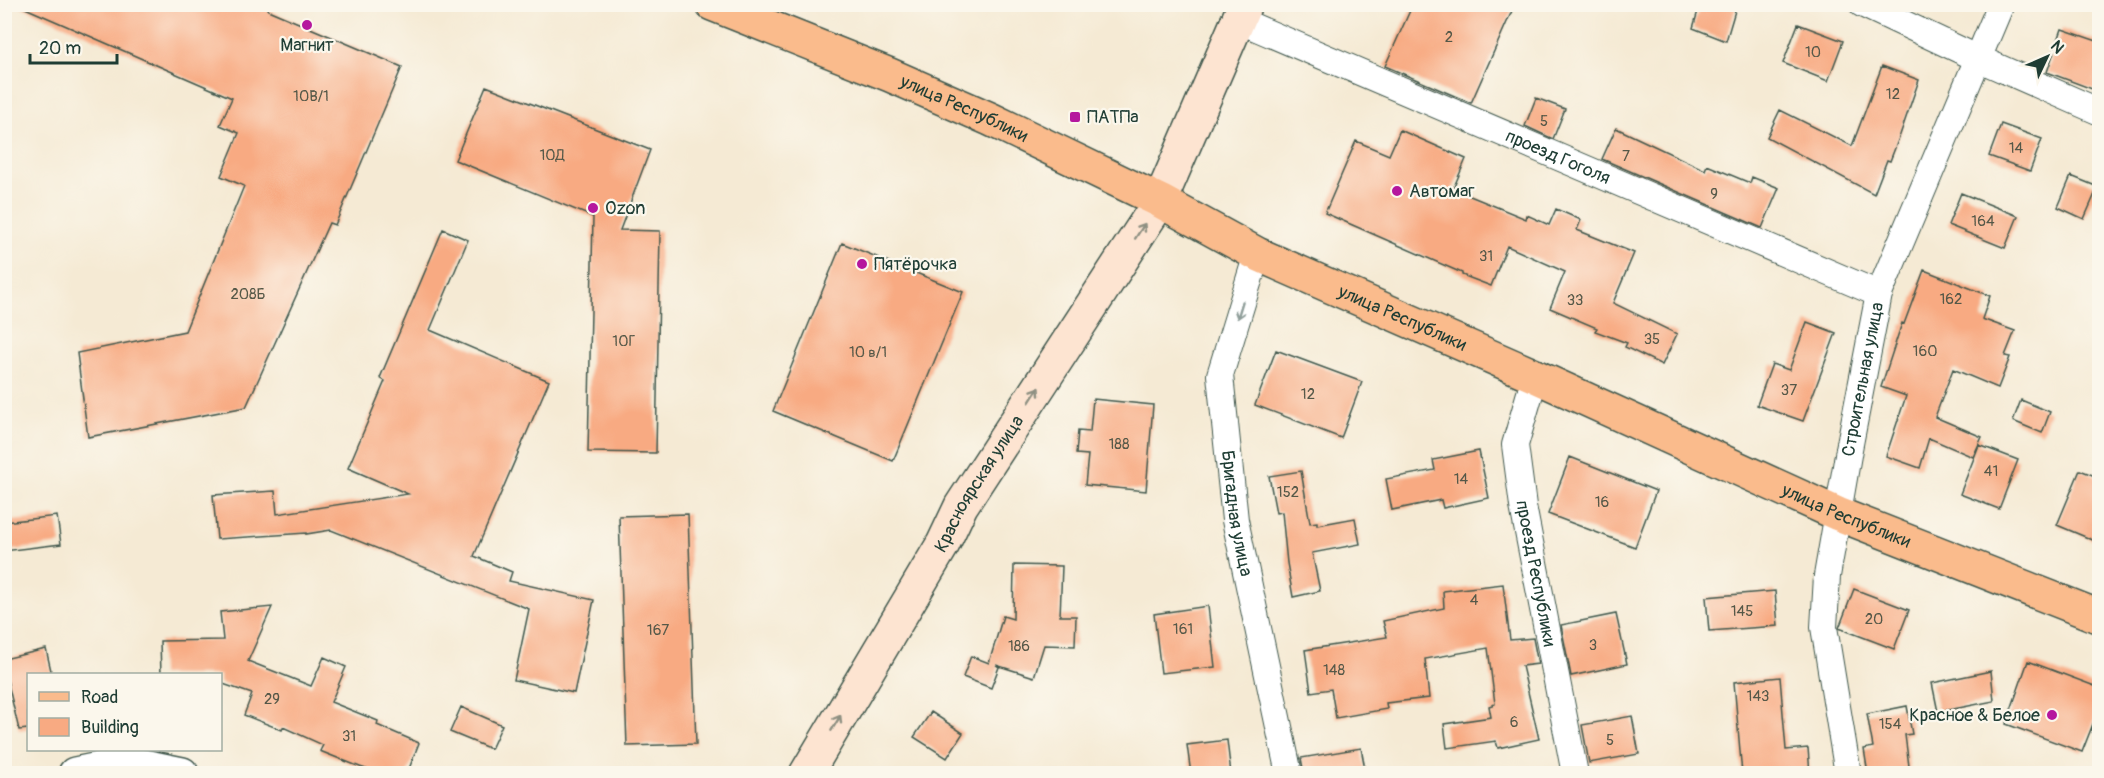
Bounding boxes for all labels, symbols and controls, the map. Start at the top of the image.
marker: Магнит [300,18,314,32]
scale bar [30,27,117,65]
north arrow [2017,27,2077,87]
house number: 2 [1445,28,1453,47]
place label: Магнит [280,34,334,57]
text: N [2046,36,2068,58]
text: 20 m [39,37,81,60]
house number: 10 [1805,43,1821,62]
street label: улица Республики [896,69,1032,147]
house number: 12 [1886,85,1900,104]
house number: 10В/1 [293,87,329,106]
place label: ПАТПа [1087,106,1139,129]
marker: ПАТПа [1068,110,1082,124]
house number: 5 [1540,112,1548,131]
street label: проезд Гоголя [1502,124,1614,189]
house number: 14 [2009,139,2024,158]
house number: 10Д [539,146,566,165]
house number: 7 [1622,147,1630,166]
place label: Автомаг [1409,180,1475,203]
marker: Автомаг [1390,184,1404,198]
house number: 9 [1710,185,1718,204]
place label: Ozon [605,197,645,220]
marker: Ozon [586,201,600,215]
house number: 164 [1971,212,1995,231]
one-way arrow [1134,223,1146,240]
house number: 31 [1479,247,1493,266]
place label: Пятёрочка [874,253,957,276]
marker: Пятёрочка [855,257,869,271]
street label: улица Республики [1334,279,1470,356]
house number: 208Б [230,285,266,304]
house number: 162 [1940,290,1962,309]
house number: 33 [1567,291,1583,310]
one-way arrow [1234,300,1245,319]
street label: Строительная улица [1836,300,1889,458]
house number: 35 [1644,330,1660,349]
house number: 10Г [612,332,636,351]
house number: 160 [1913,342,1937,361]
house number: 10 в/1 [849,343,887,362]
house number: 37 [1781,381,1797,400]
house number: 12 [1301,385,1315,404]
one-way arrow [1027,386,1040,403]
street label: Красноярская улица [929,411,1029,557]
house number: 188 [1109,435,1130,454]
street label: Бригадная улица [1216,449,1258,578]
house number: 41 [1984,462,1998,481]
house number: 14 [1454,470,1469,489]
street label: улица Республики [1777,478,1914,553]
house number: 152 [1277,483,1299,502]
house number: 16 [1595,493,1609,512]
street label: проезд Республики [1511,499,1562,649]
house number: 4 [1470,591,1479,610]
house number: 145 [1731,602,1753,621]
house number: 20 [1865,610,1883,629]
house number: 161 [1173,620,1193,639]
house number: 167 [647,621,669,640]
house number: 3 [1589,636,1597,655]
house number: 186 [1008,637,1030,656]
house number: 148 [1323,661,1345,680]
legend [27,673,222,751]
text: Road [81,686,118,709]
house number: 143 [1747,687,1769,706]
house number: 29 [264,690,280,709]
place label: Красное & Белое [1909,704,2040,727]
marker: Красное & Белое [2045,708,2059,722]
house number: 6 [1510,713,1518,732]
one-way arrow [830,715,842,732]
house number: 154 [1879,715,1902,734]
text: Building [81,716,139,739]
house number: 31 [342,727,356,746]
house number: 5 [1606,731,1614,750]

